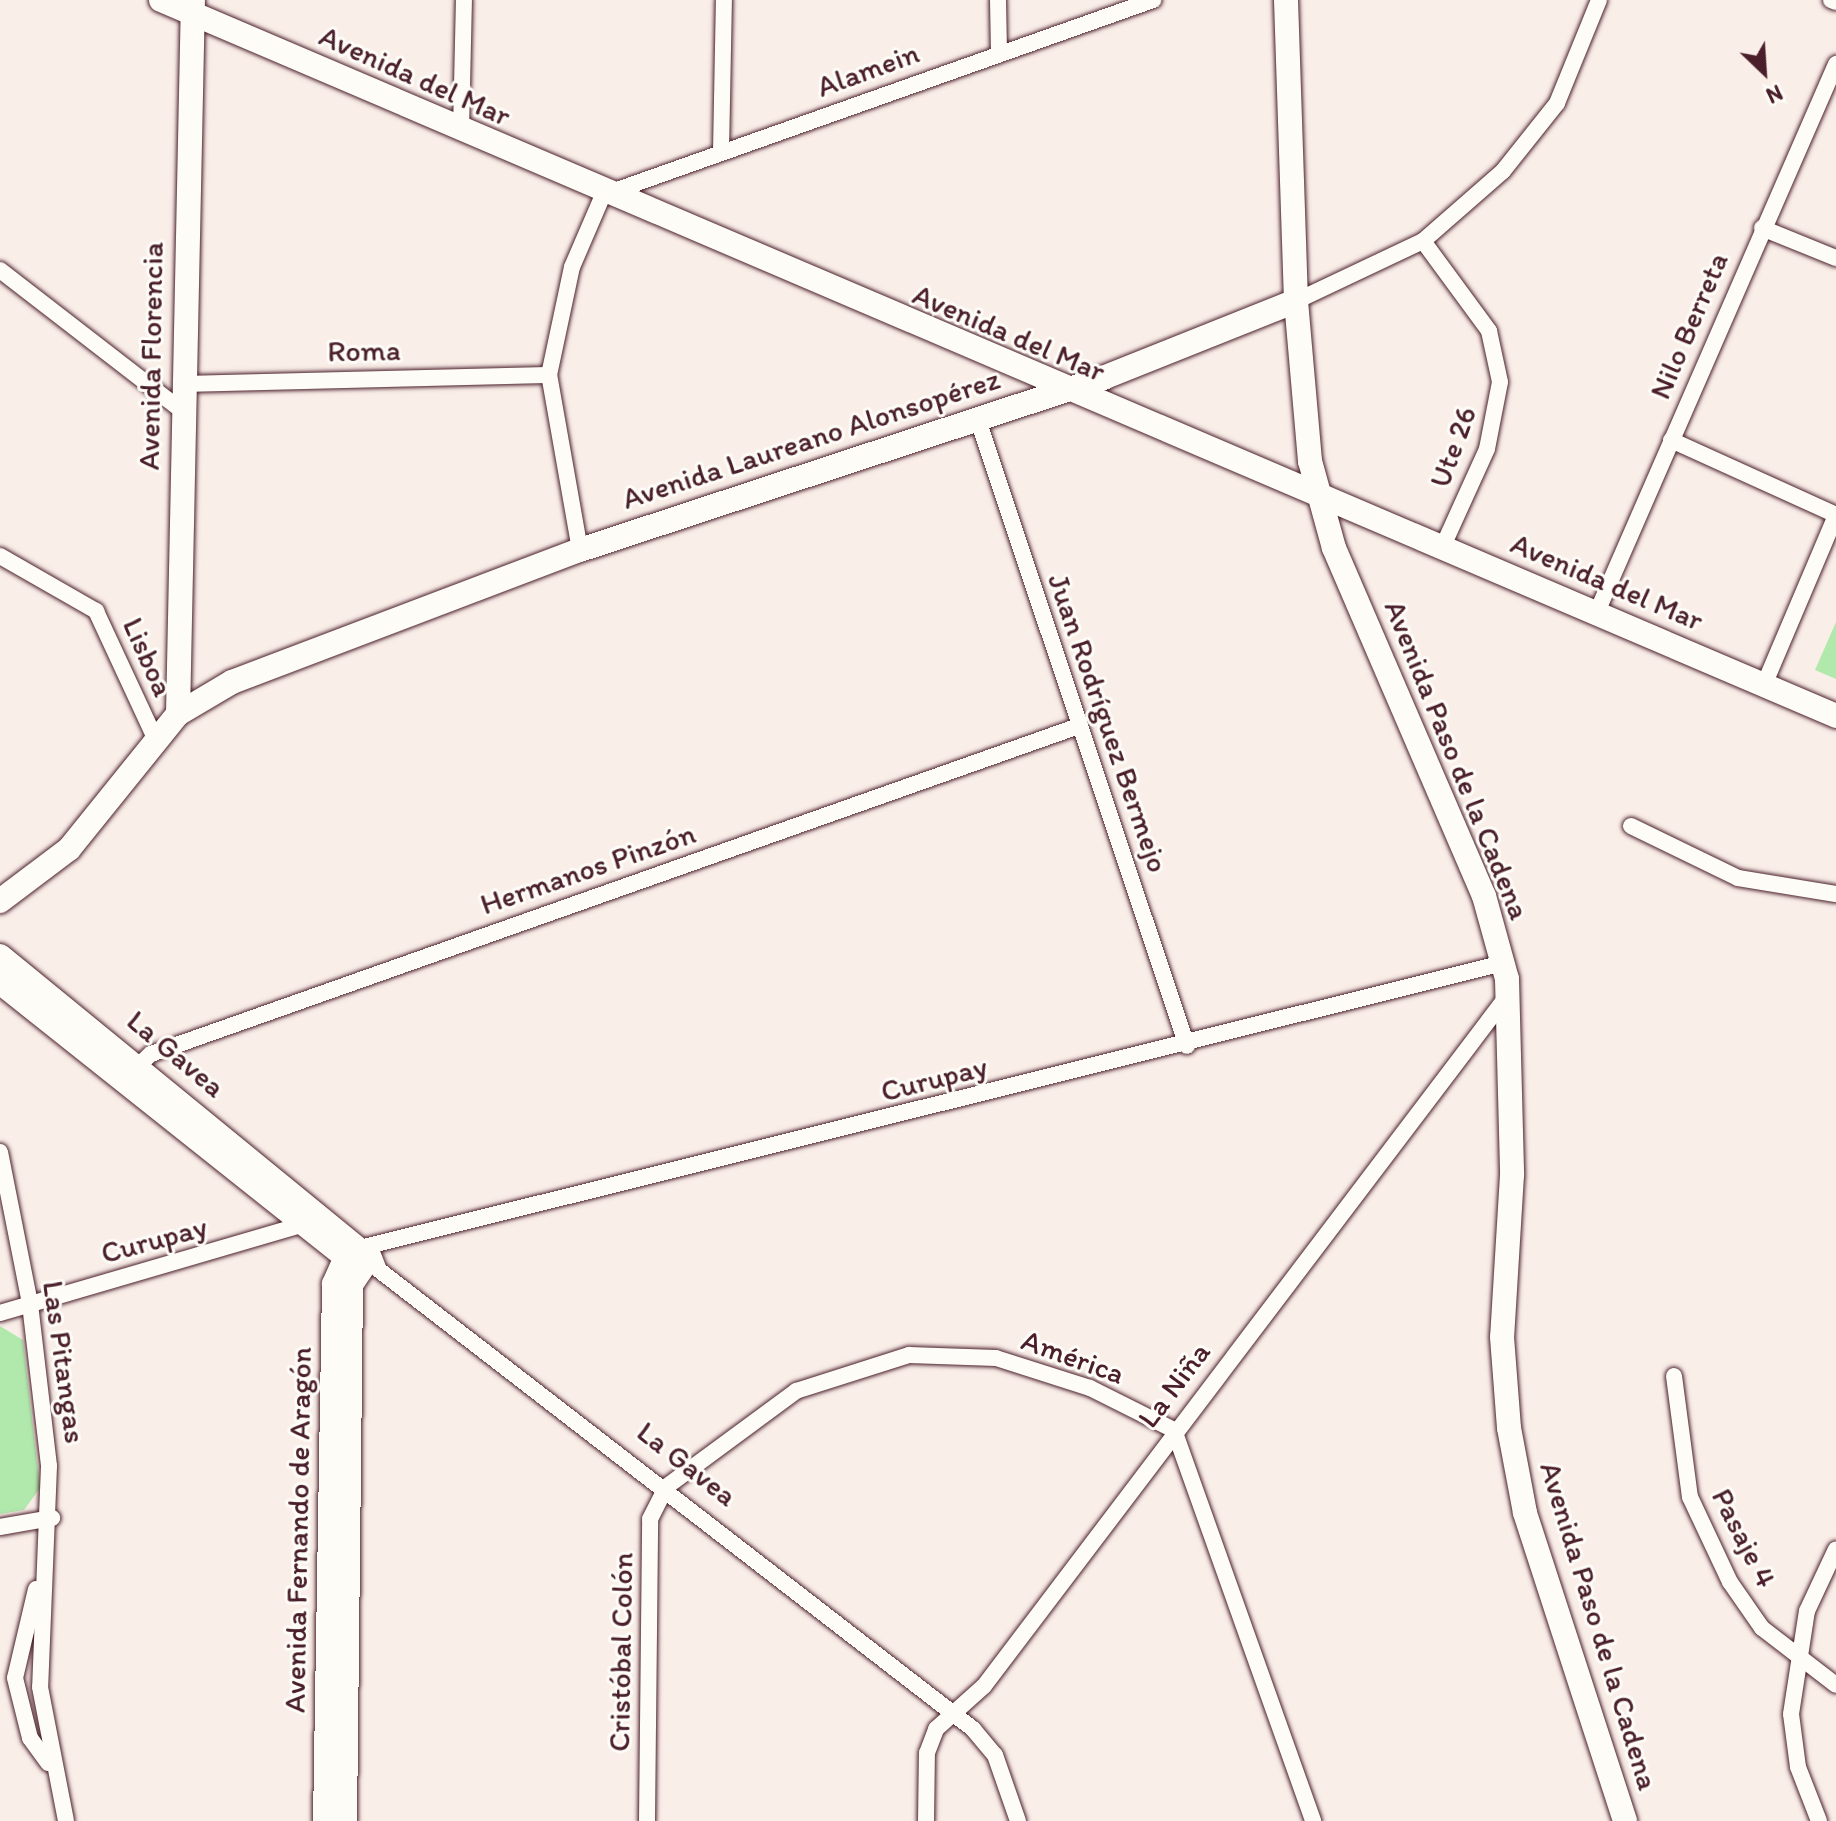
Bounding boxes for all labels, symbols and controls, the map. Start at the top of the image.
street label: Avenida del Mar [313,18,517,134]
north arrow [1724,32,1804,112]
street label: Alamein [812,35,924,105]
text: N [1762,79,1787,110]
street label: Avenida Florencia [131,241,171,471]
street label: Nilo Berreta [1642,247,1736,405]
street label: Avenida del Mar [907,276,1111,390]
street label: Roma [327,332,401,370]
street label: Avenida Laureano Alonsopérez [618,361,1004,517]
street label: Ute 26 [1422,401,1484,493]
street label: Avenida del Mar [1505,525,1709,639]
street label: Juan Rodríguez Bermejo [1040,570,1176,876]
street label: Avenida Paso de la Cadena [1376,595,1538,925]
street label: Lisboa [115,612,181,702]
street label: Hermanos Pinzón [475,815,701,923]
street label: La Gavea [119,1002,233,1106]
street label: Curupay [877,1048,991,1110]
street label: Curupay [97,1209,211,1271]
street label: Las Pitangas [35,1279,93,1445]
street label: América [1017,1322,1129,1392]
street label: La Niña [1130,1335,1218,1435]
street label: Avenida Fernando de Aragón [277,1346,319,1714]
street label: La Gavea [630,1414,744,1514]
street label: Avenida Paso de la Cadena [1532,1457,1666,1795]
street label: Pasaje 4 [1704,1482,1784,1594]
street label: Cristóbal Colón [601,1552,641,1752]

